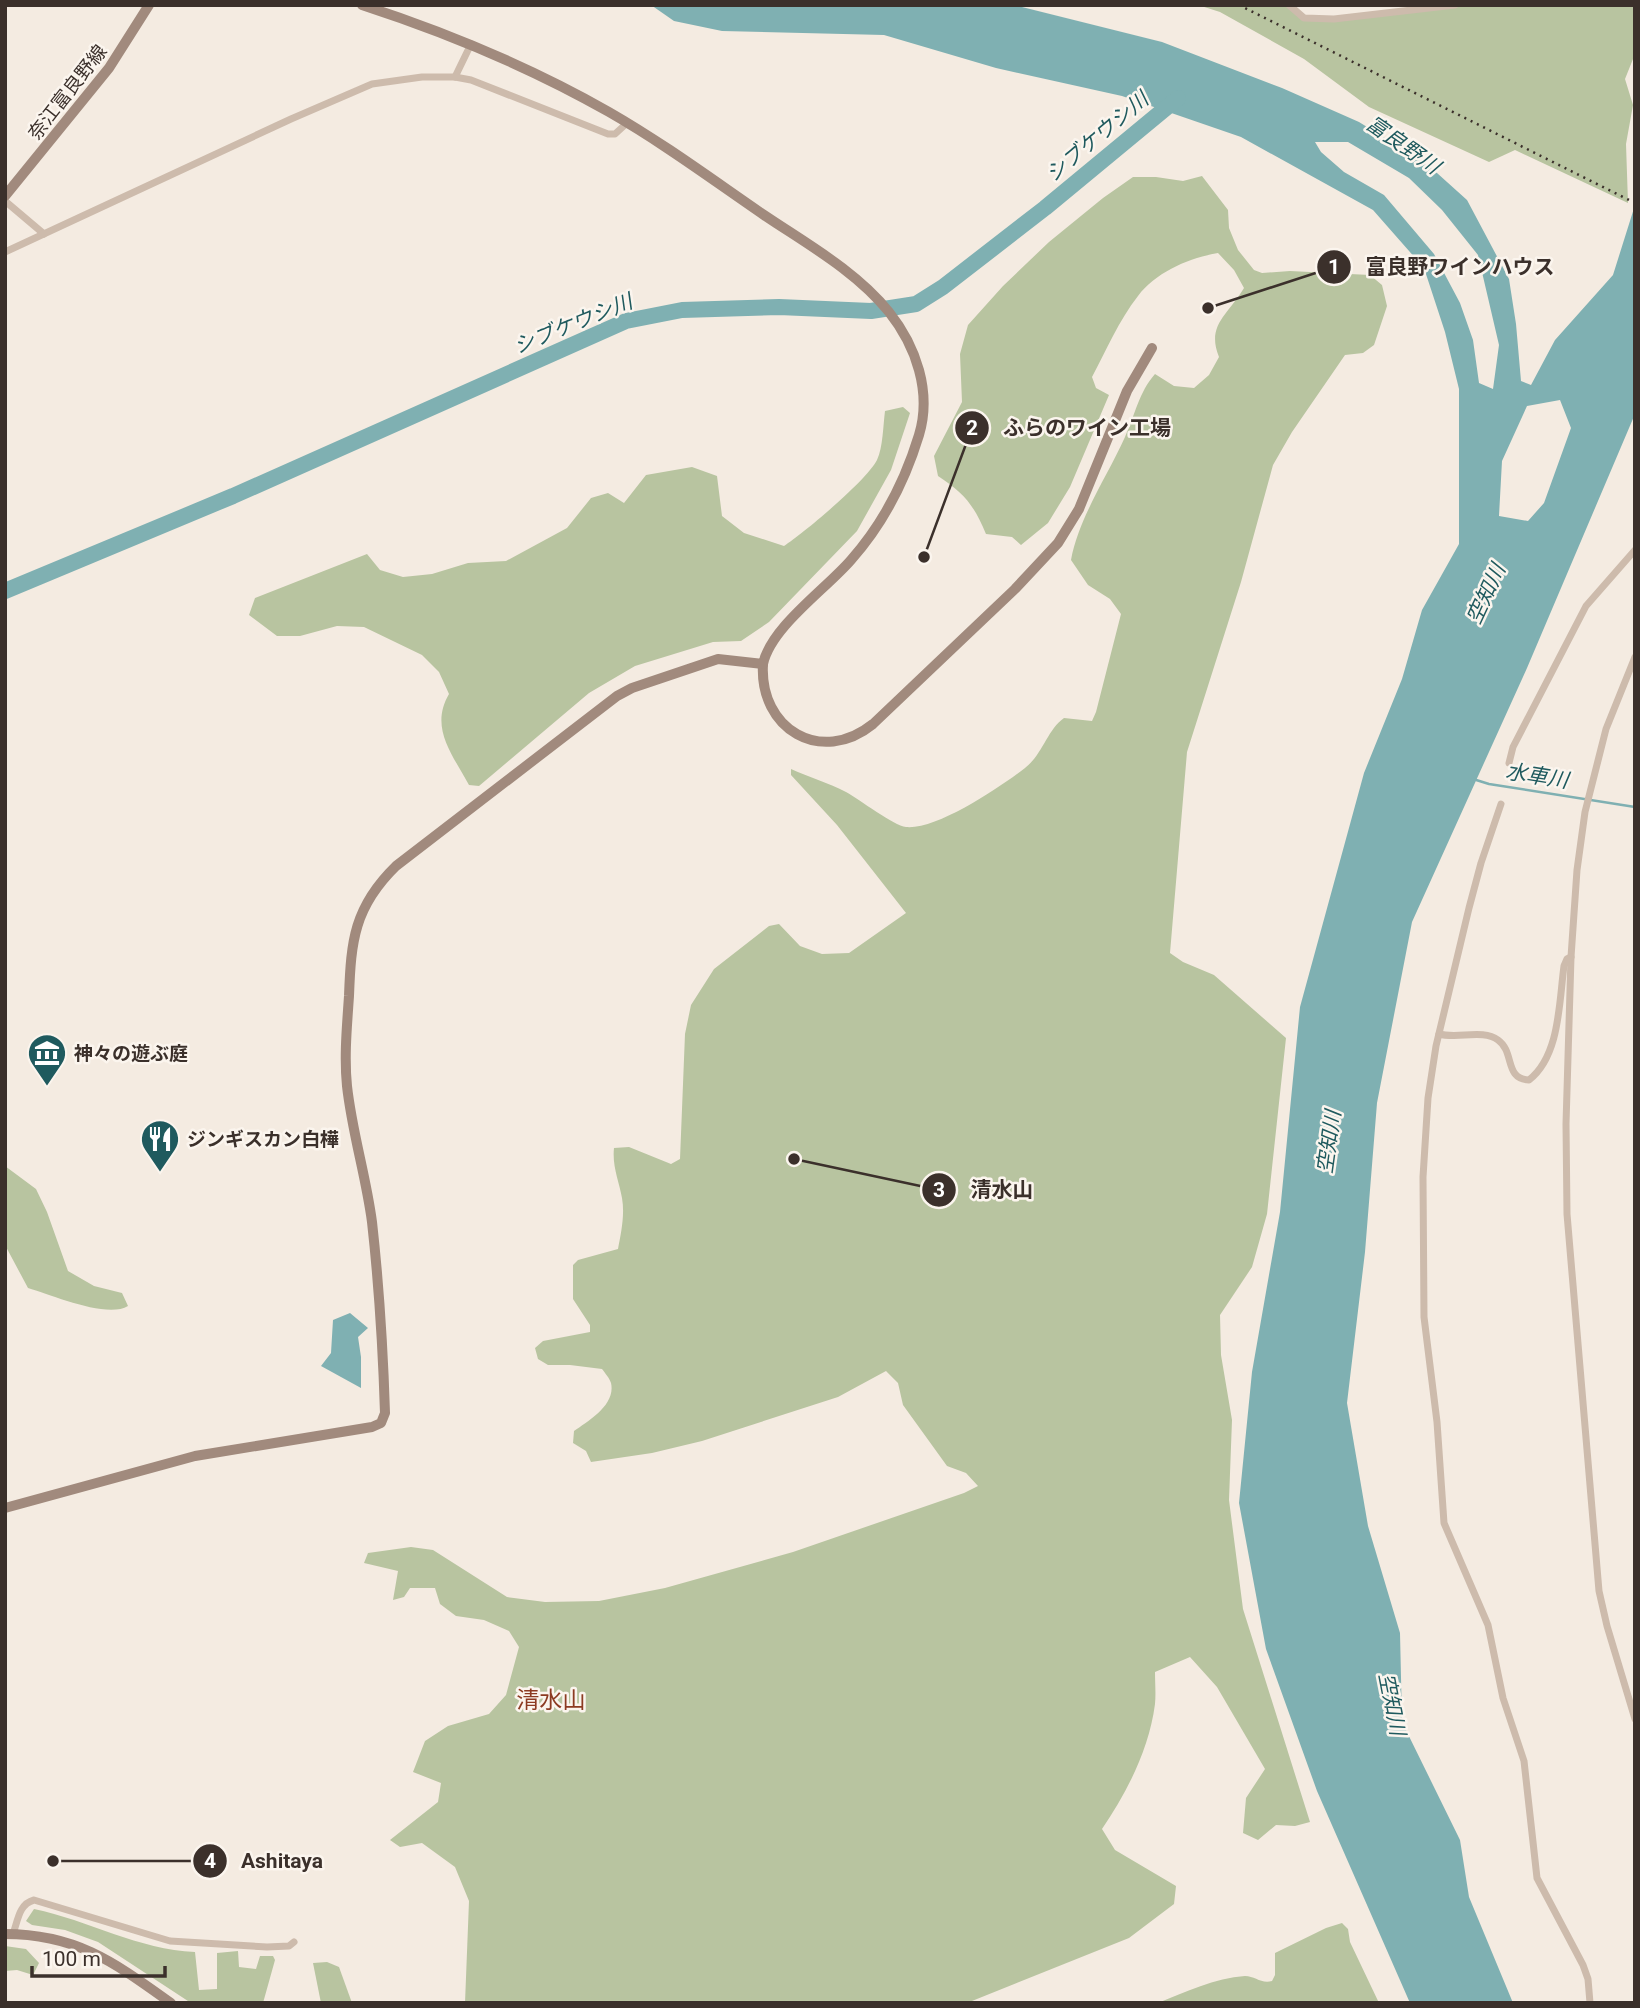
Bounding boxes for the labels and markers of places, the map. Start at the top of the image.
callout: 富良野ワインハウス [1317,246,1569,288]
callout: ふらのワイン工場 [954,407,1185,449]
museum icon: 神々の遊ぶ庭 [26,1032,68,1087]
place label: 神々の遊ぶ庭 [74,1042,188,1065]
restaurant icon: ジンギスカン白樺 [139,1118,181,1173]
place label: ジンギスカン白樺 [187,1128,339,1151]
callout: 清水山 [922,1169,1048,1211]
callout: Ashitaya [192,1840,337,1882]

